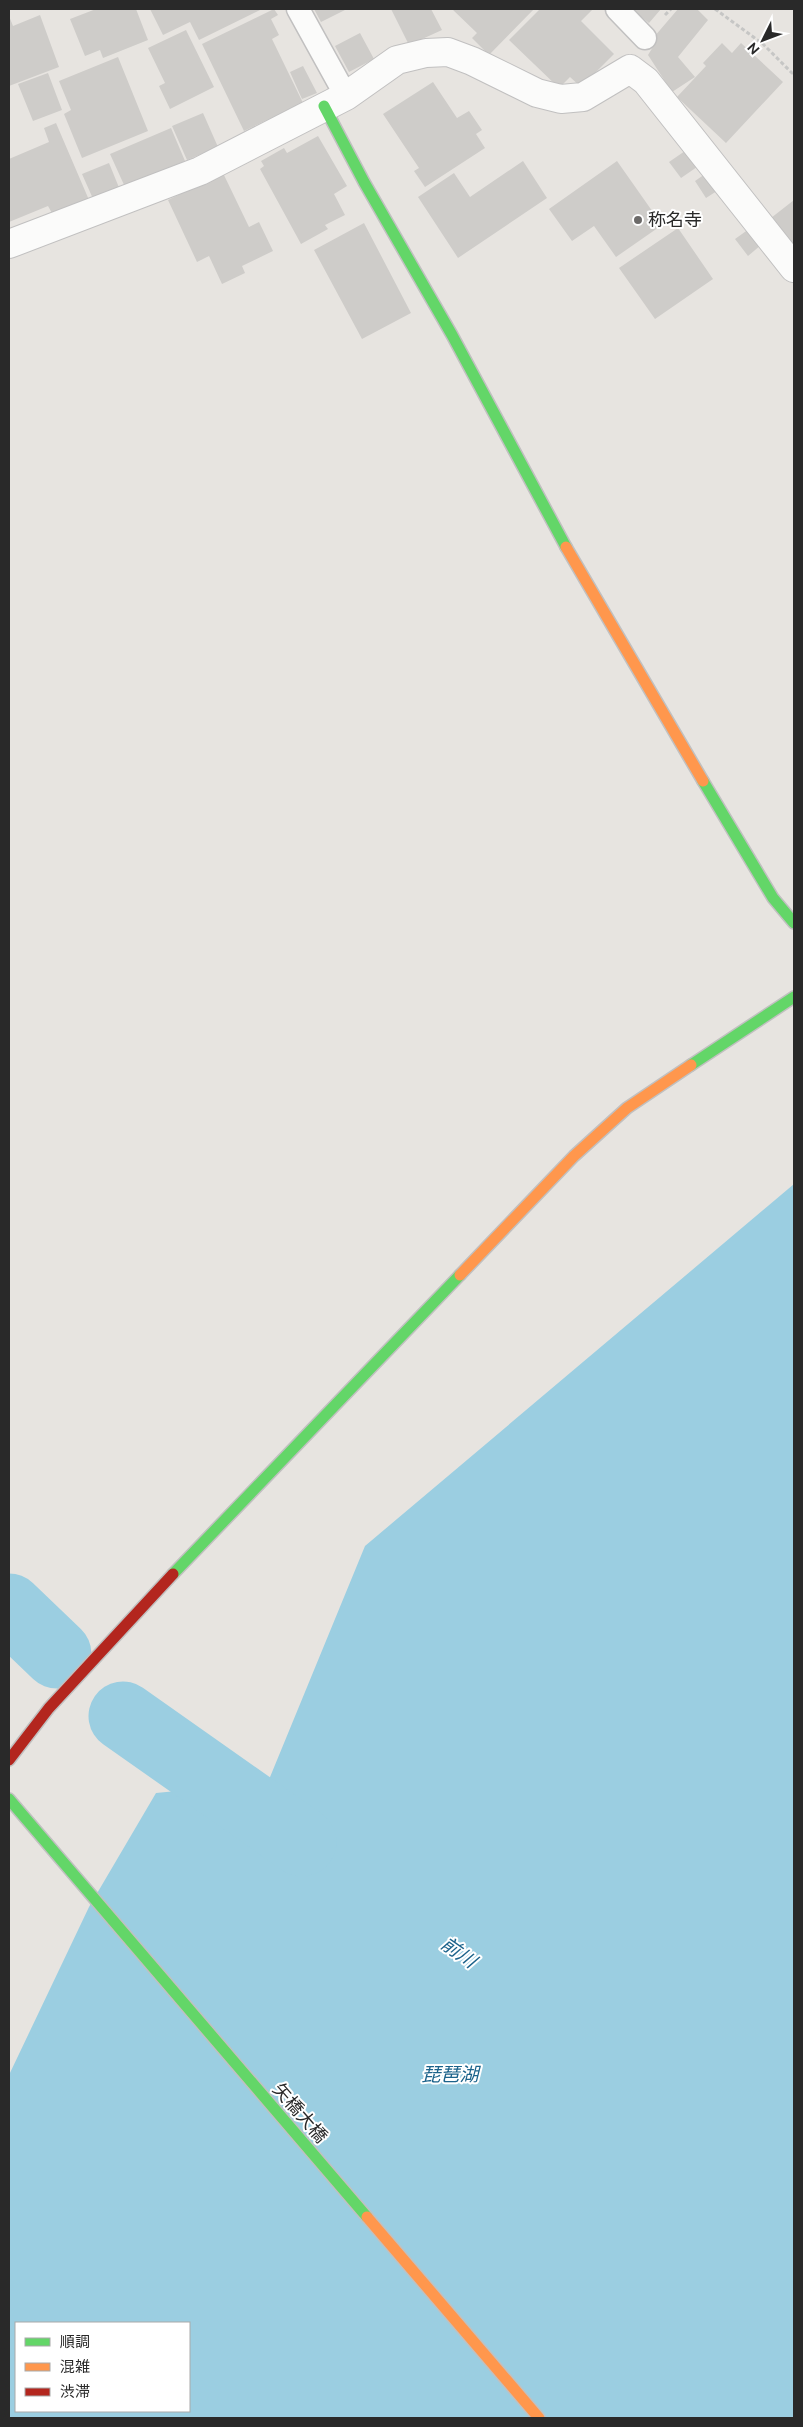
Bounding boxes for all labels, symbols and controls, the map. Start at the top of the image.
north arrow [738,15,788,65]
text: N [744,39,763,58]
place label: 称名寺 [648,209,702,229]
marker: 称名寺 [632,214,644,226]
water label: 前川 [437,1932,483,1973]
water label: 琵琶湖 [421,2063,481,2085]
street label: 矢橋大橋 [270,2079,332,2146]
legend [15,2322,190,2412]
text: 順調 [60,2333,90,2350]
text: 混雑 [60,2358,90,2375]
text: 渋滞 [60,2383,90,2400]

